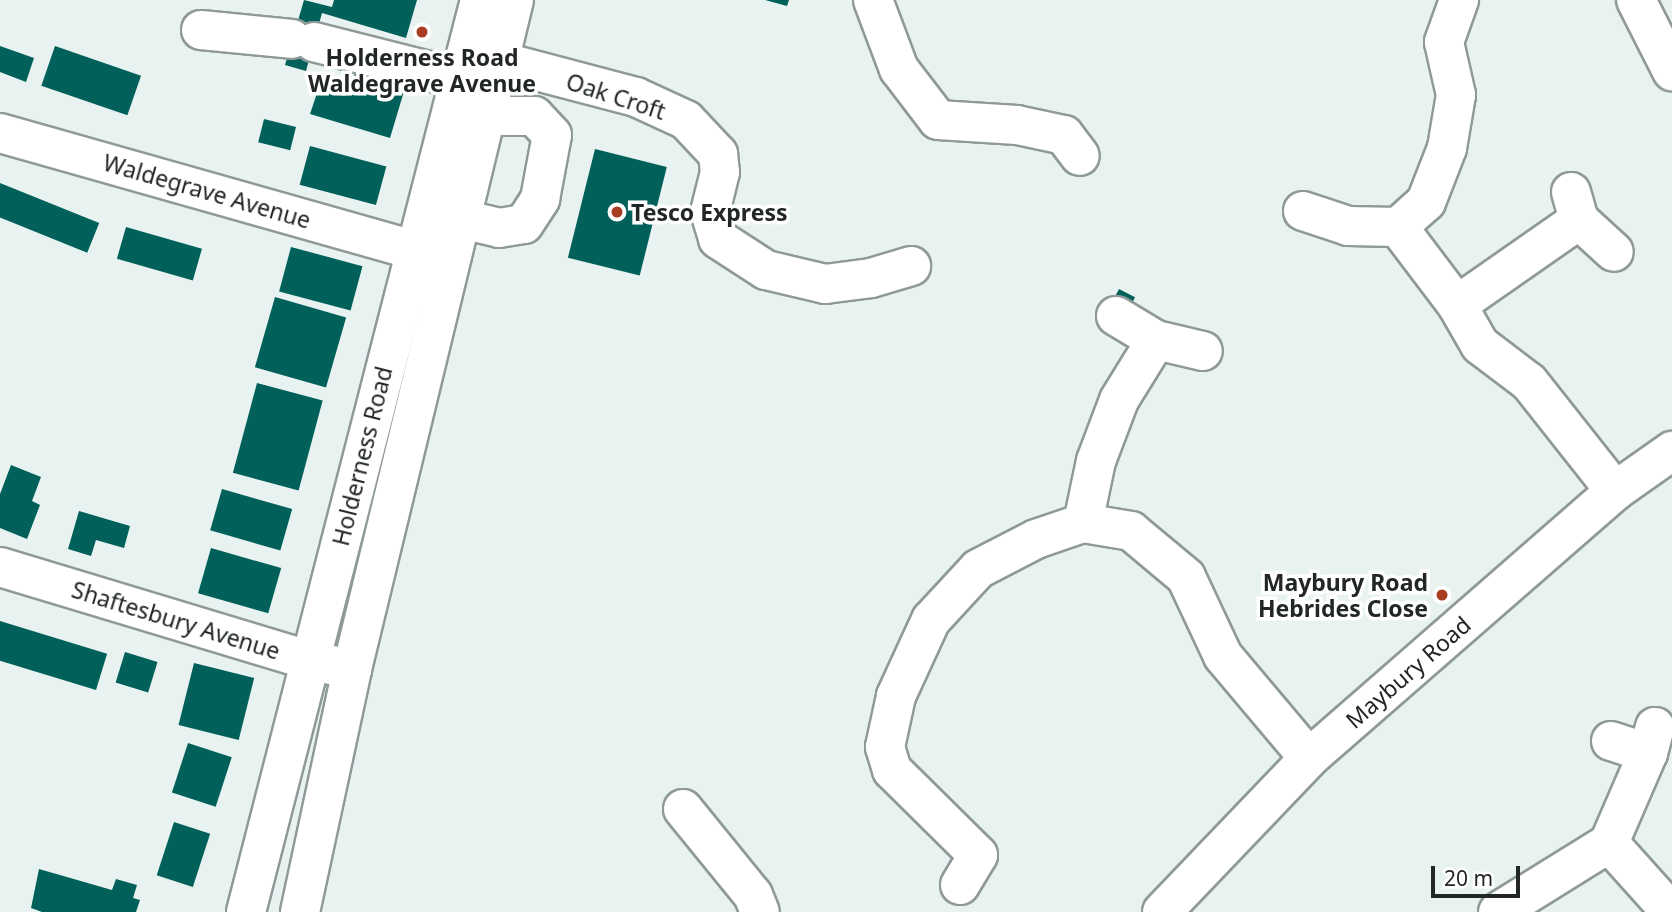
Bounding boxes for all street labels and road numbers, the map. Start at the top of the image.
street label: Oak Croft [563,67,669,125]
street label: Waldegrave Avenue [100,148,314,234]
street label: Holderness Road [326,363,398,549]
street label: Shaftesbury Avenue [69,575,283,665]
street label: Maybury Road [1340,610,1476,734]

